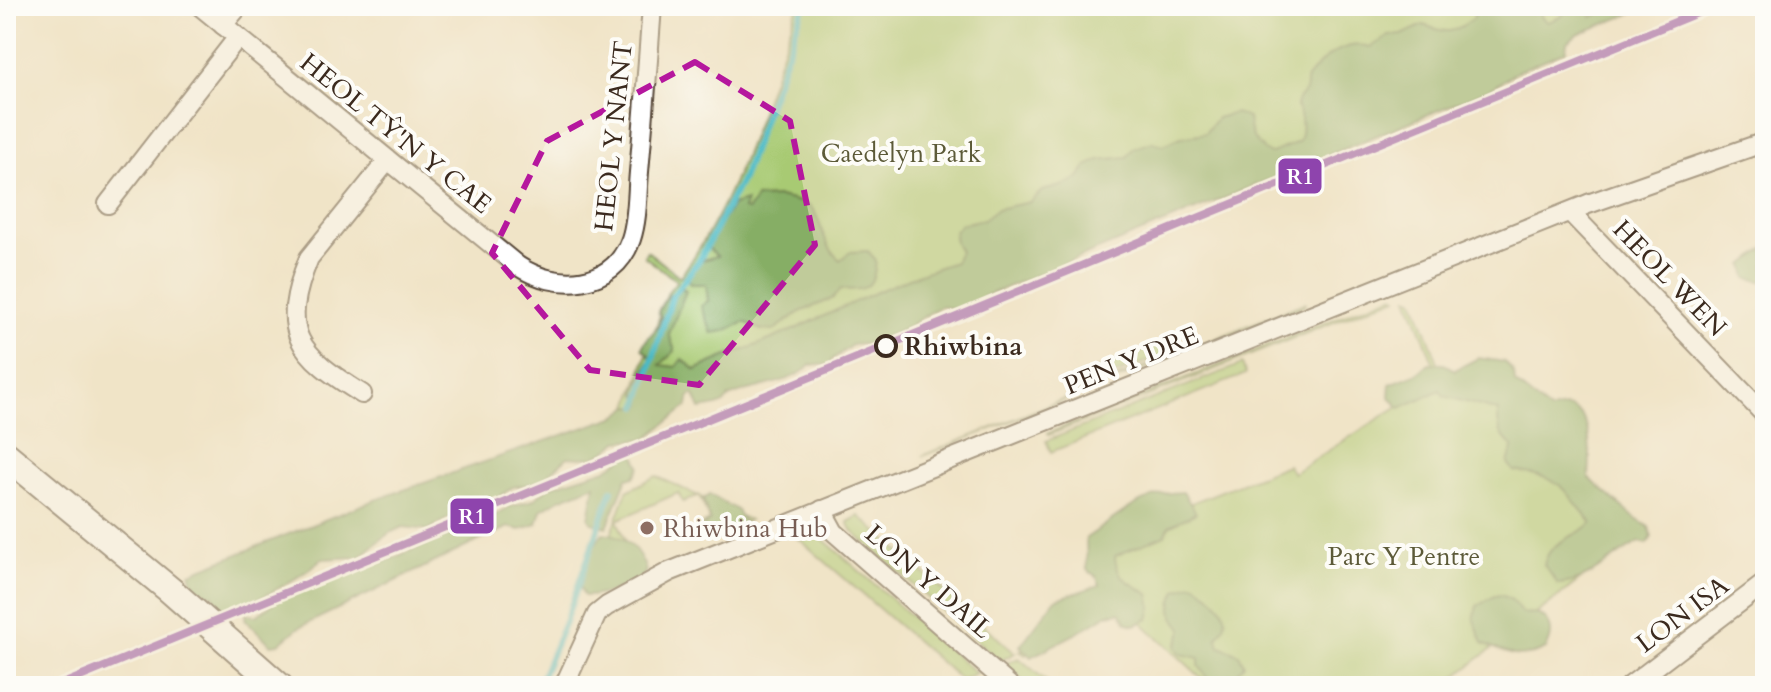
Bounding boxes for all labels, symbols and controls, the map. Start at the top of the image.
street label: HEOL Y NANT [586,39,641,233]
street label: HEOL TŶ'N Y CAE [292,45,499,222]
park label: Caedelyn Park [821,136,981,171]
line badge: R1 [1277,157,1323,195]
text: R1 [1286,162,1314,192]
street label: HEOL WEN [1605,212,1734,344]
street label: PEN Y DRE [1059,318,1204,403]
place label: Rhiwbina [904,329,1022,364]
marker: Rhiwbina [875,335,897,357]
line badge: R1 [449,497,495,535]
text: R1 [458,502,486,532]
place label: Rhiwbina Hub [663,511,828,546]
street label: LON Y DAIL [858,516,1000,647]
marker: Rhiwbina Hub [638,519,656,537]
park label: Parc Y Pentre [1328,539,1480,574]
street label: LON ISA [1629,568,1736,661]

